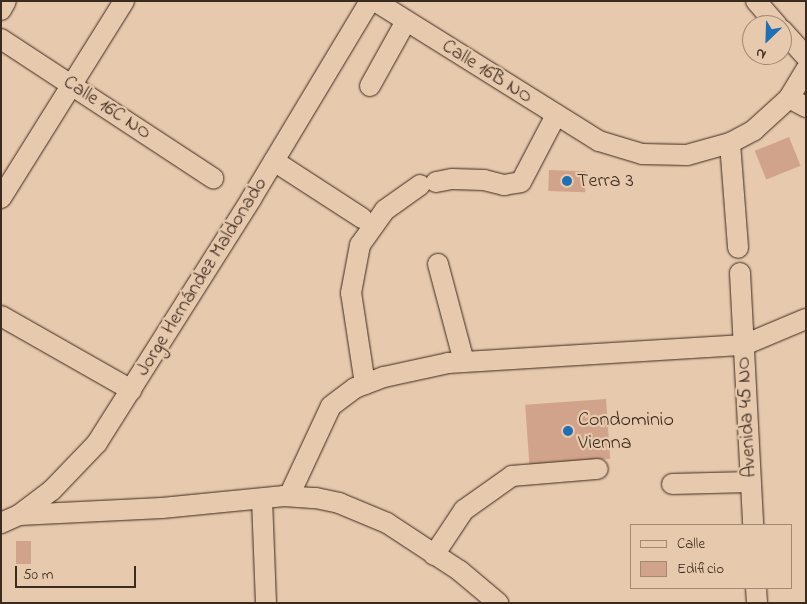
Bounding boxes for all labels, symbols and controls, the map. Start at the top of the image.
north arrow [742,15,792,65]
street label: Calle 16B NO [437,35,537,109]
text: N [753,42,770,65]
street label: Calle 16C NO [58,71,156,145]
place label: Terra 3 [577,169,634,193]
street label: Jorge Hernández Maldonado [131,173,273,381]
marker: Terra 3 [561,175,573,187]
street label: Avenida 45 NO [732,356,762,478]
place label: Condominio Vienna [578,408,674,455]
marker: Condominio Vienna [562,425,574,437]
legend [630,524,792,589]
text: Calle [677,533,705,555]
scale bar [18,556,139,588]
text: Edificio [677,558,724,580]
text: 50 m [23,564,53,586]

